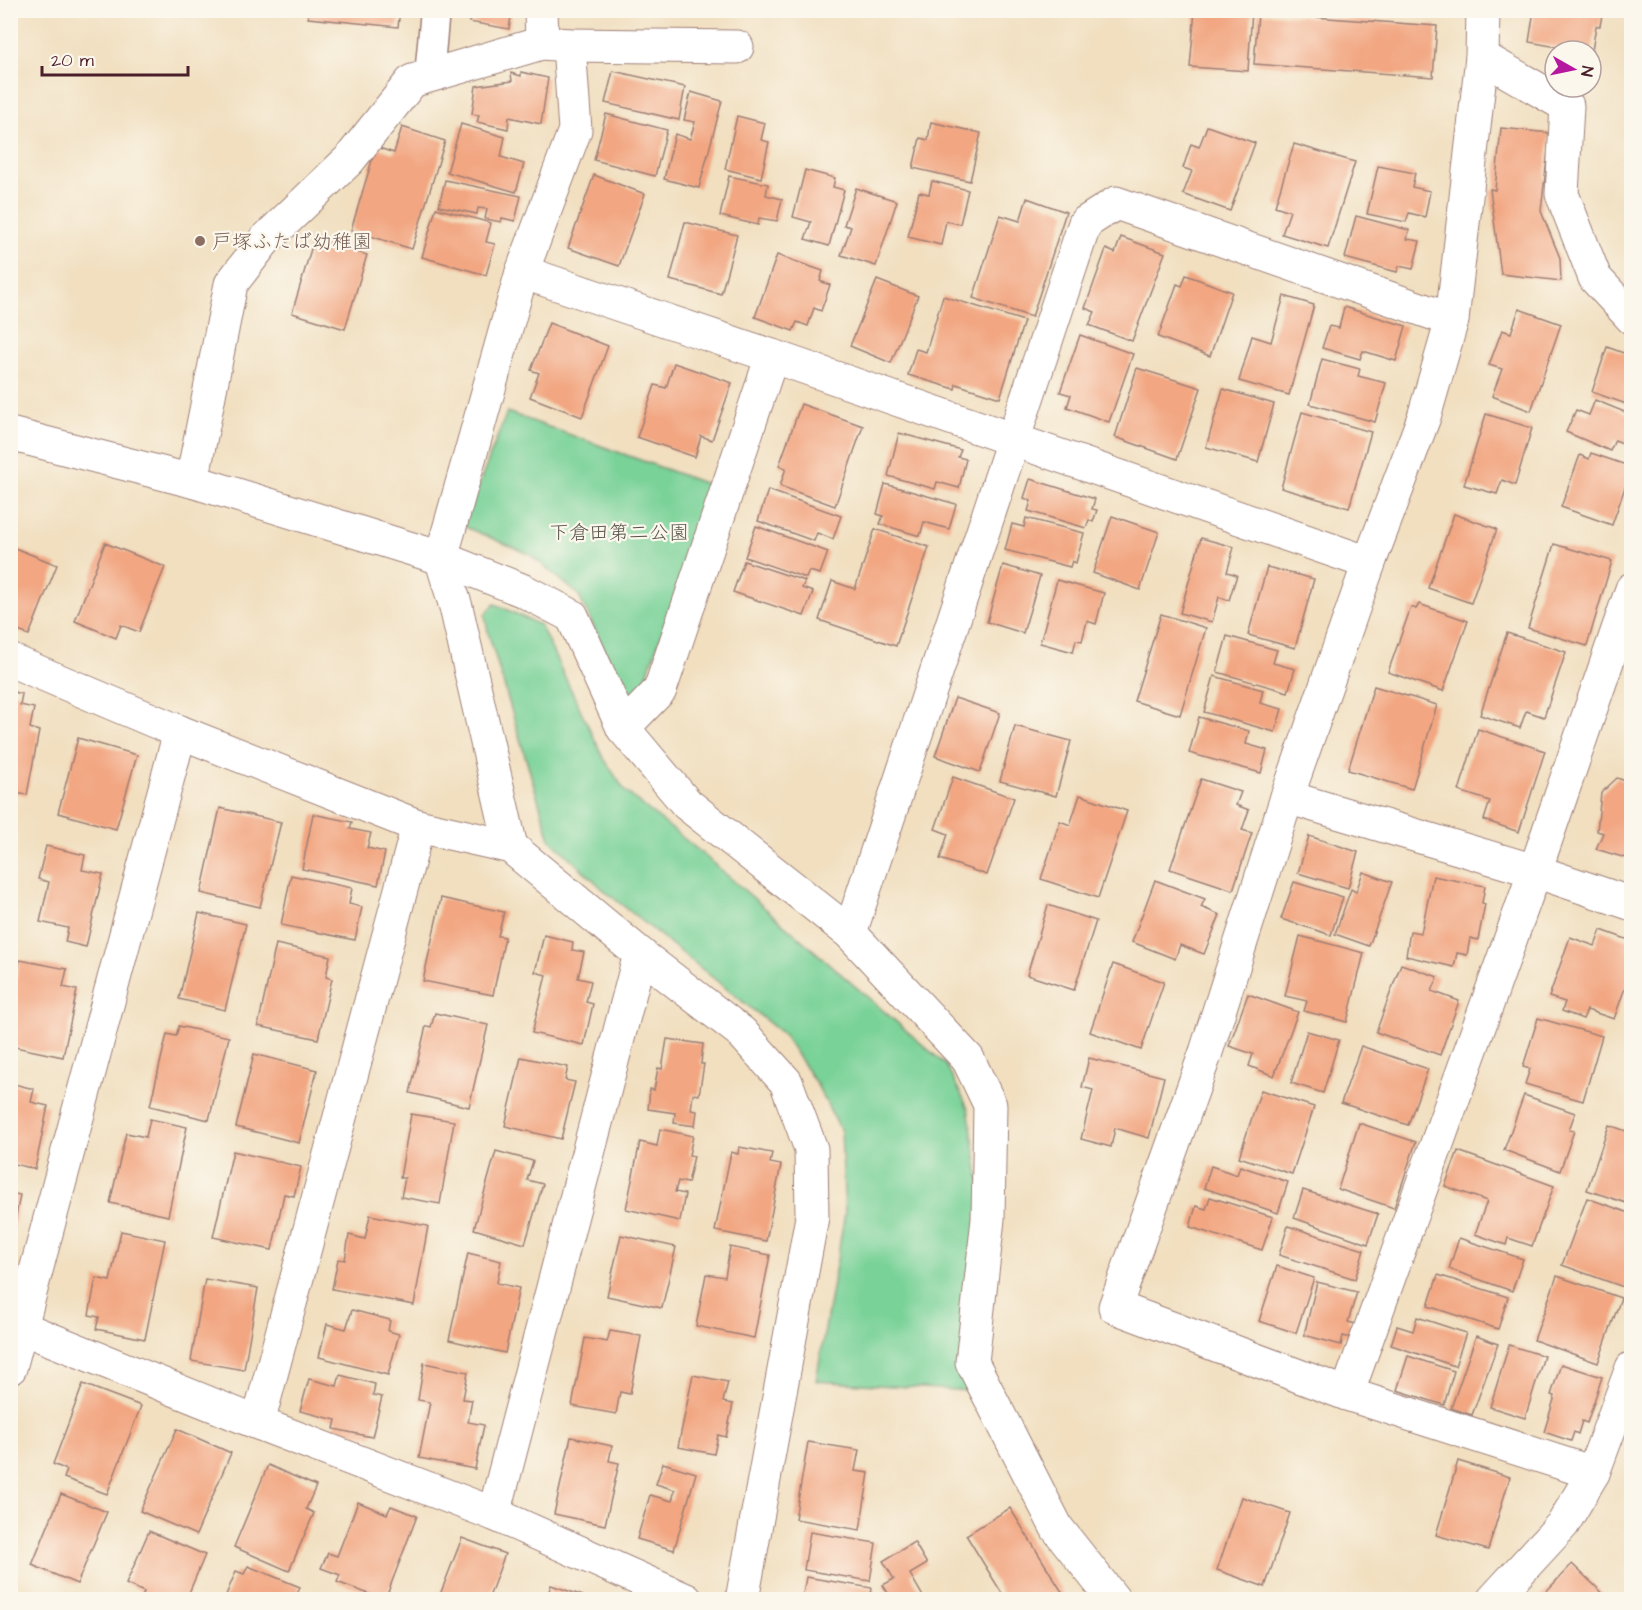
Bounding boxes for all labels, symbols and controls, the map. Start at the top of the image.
scale bar [42,39,188,77]
north arrow [1543,39,1603,99]
text: 20 m [51,48,94,73]
text: N [1575,65,1598,78]
place label: 戸塚ふたば幼稚園 [212,228,372,256]
marker: 戸塚ふたば幼稚園 [193,234,207,248]
park label: 下倉田第二公園 [549,519,689,547]

